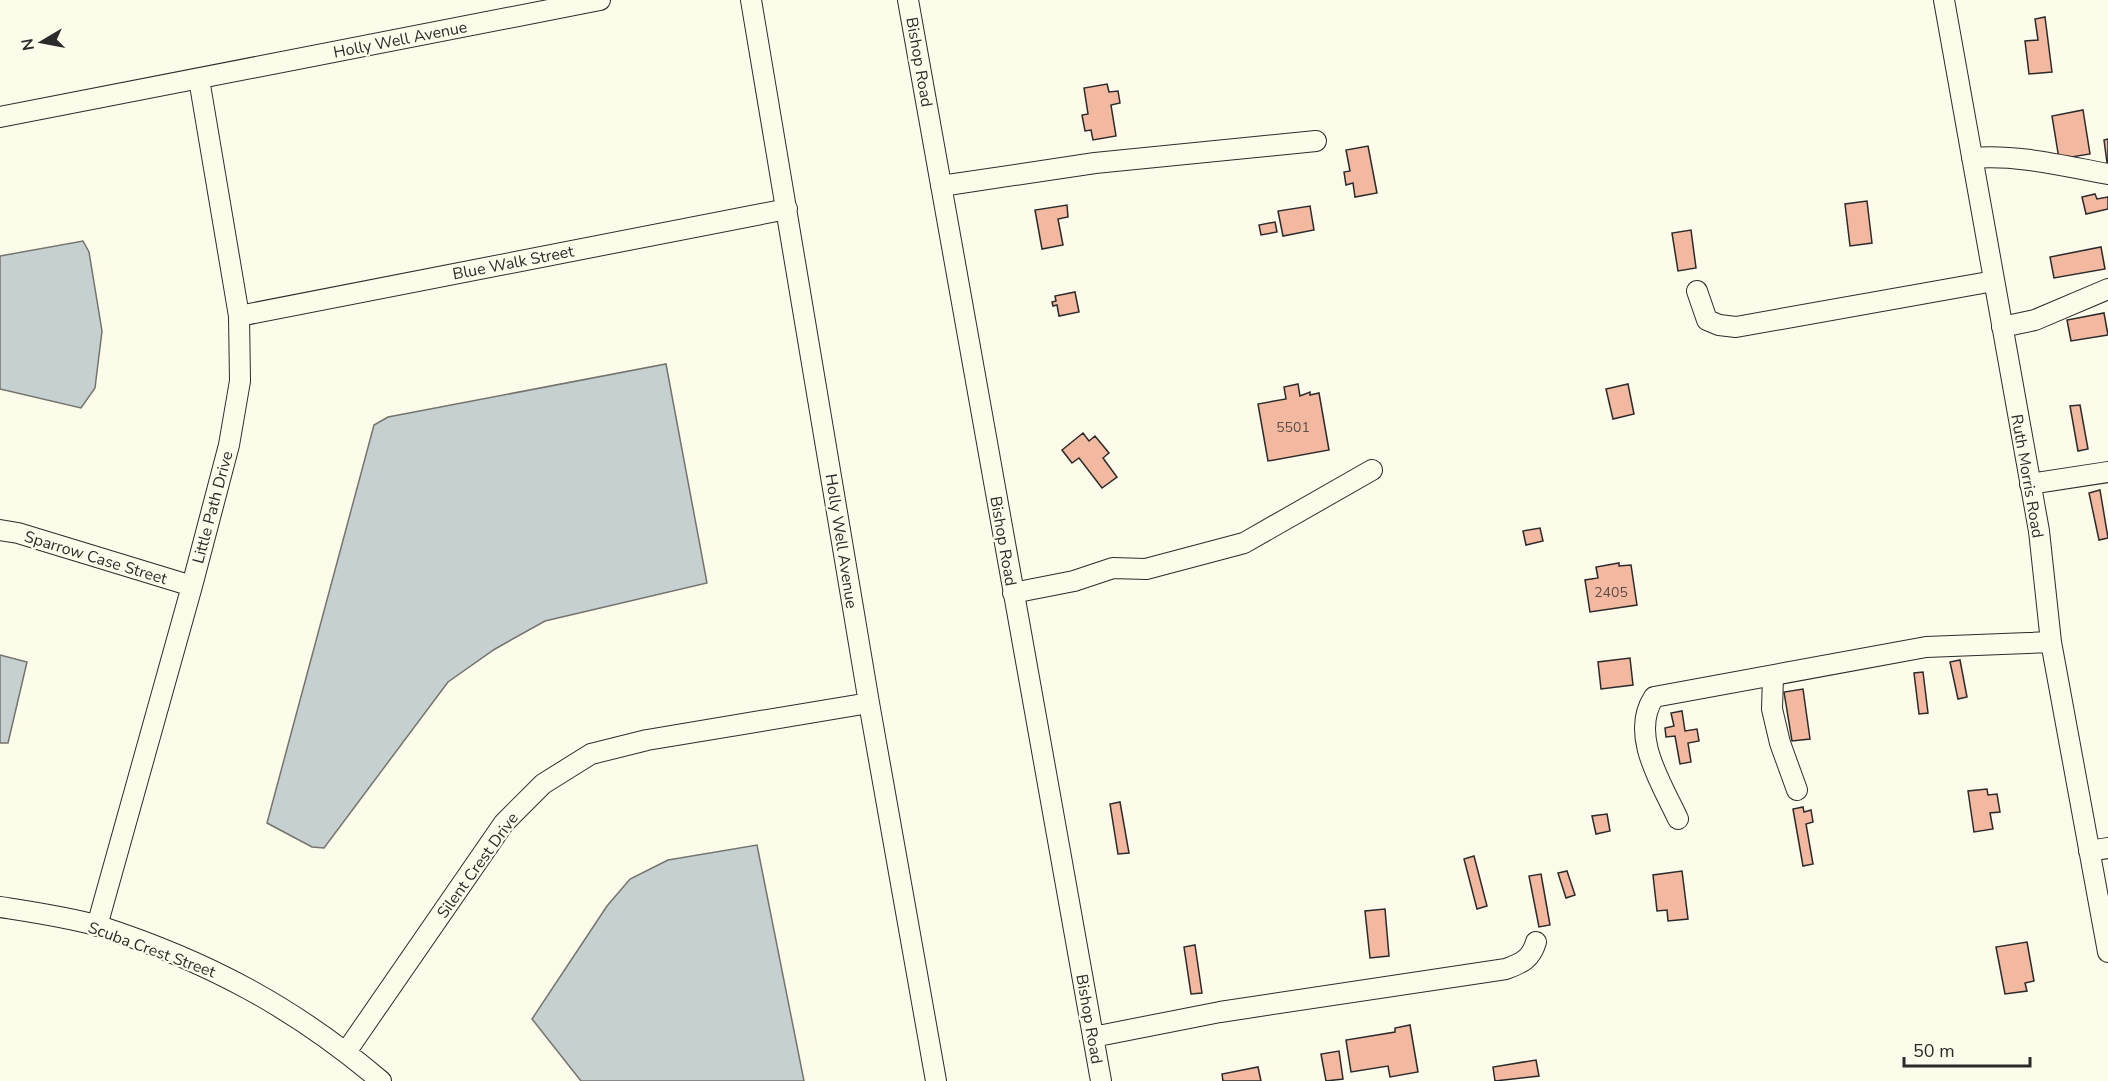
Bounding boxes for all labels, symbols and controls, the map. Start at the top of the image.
north arrow [12,12,72,72]
street label: Holly Well Avenue [331,16,469,64]
street label: Bishop Road [900,16,938,109]
text: N [16,37,40,52]
street label: Blue Walk Street [451,240,576,285]
street label: Ruth Morris Road [2005,413,2049,540]
house number: 5501 [1276,418,1310,437]
street label: Little Path Drive [187,449,239,566]
street label: Holly Well Avenue [820,472,863,610]
street label: Bishop Road [984,495,1022,588]
street label: Sparrow Case Street [22,526,170,590]
house number: 2405 [1594,583,1628,602]
street label: Silent Crest Drive [432,808,524,923]
street label: Scuba Crest Street [85,917,219,983]
street label: Bishop Road [1070,973,1108,1066]
scale bar [1904,1030,2030,1068]
text: 50 m [1913,1039,1955,1063]

